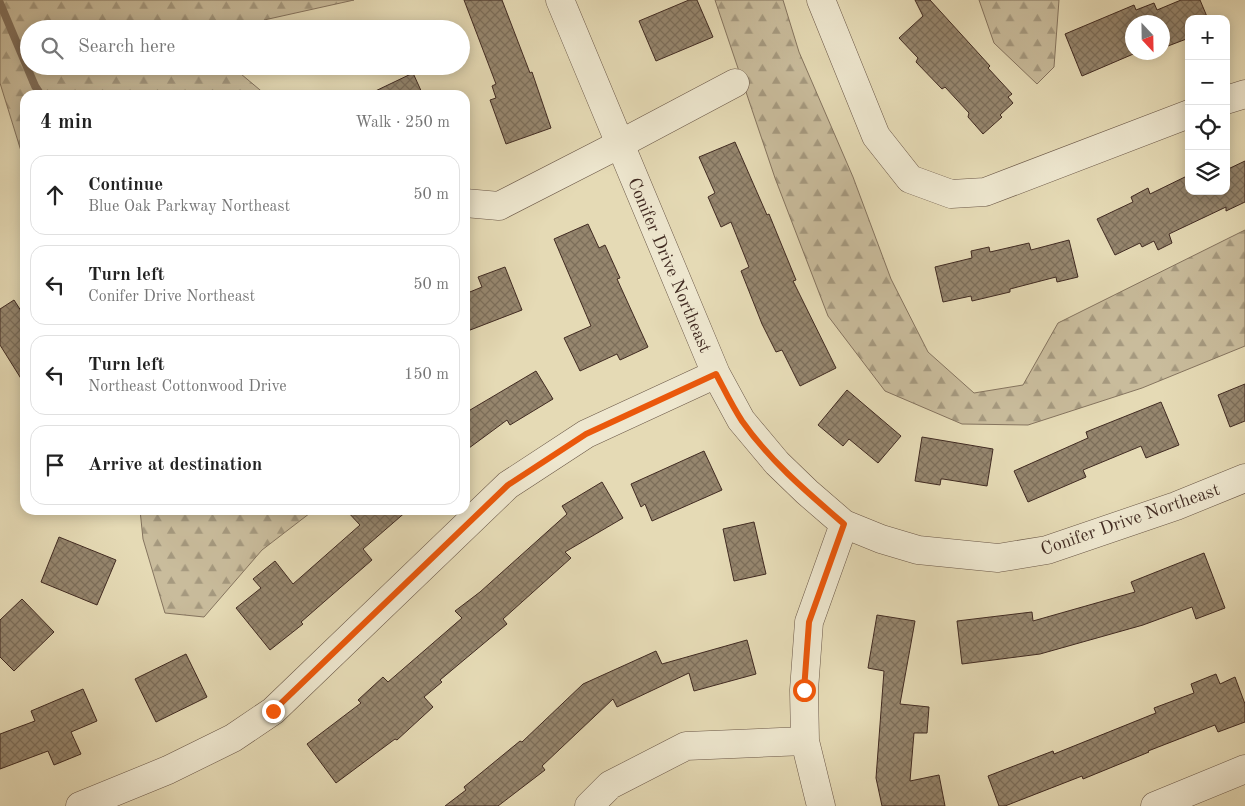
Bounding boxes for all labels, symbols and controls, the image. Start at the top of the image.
north arrow [1125,15,1170,60]
map controls [1185,15,1230,195]
button: + [1185,15,1230,60]
search box [20,20,470,75]
icon: search [38,34,66,62]
text: Search here [78,38,175,57]
button: − [1185,60,1230,105]
button: locate [1185,105,1230,150]
text: 4 min [40,112,93,133]
text: Walk · 250 m [355,115,450,131]
button: layers [1185,150,1230,195]
street label: Conifer Drive Northeast [624,175,714,355]
text: Continue [88,176,163,195]
icon: ahead [41,181,69,209]
text: 50 m [413,187,449,203]
text: Blue Oak Parkway Northeast [88,199,290,215]
text: Turn left [88,266,165,285]
icon: left [41,271,69,299]
text: 50 m [413,277,449,293]
text: Conifer Drive Northeast [88,289,255,305]
text: Turn left [88,356,165,375]
icon: left [41,361,69,389]
text: 150 m [404,367,449,383]
text: Northeast Cottonwood Drive [88,379,287,395]
icon: arrive [41,451,69,479]
text: Arrive at destination [88,456,262,475]
street label: Conifer Drive Northeast [1039,481,1222,559]
route start [793,679,816,702]
route end [262,700,285,723]

